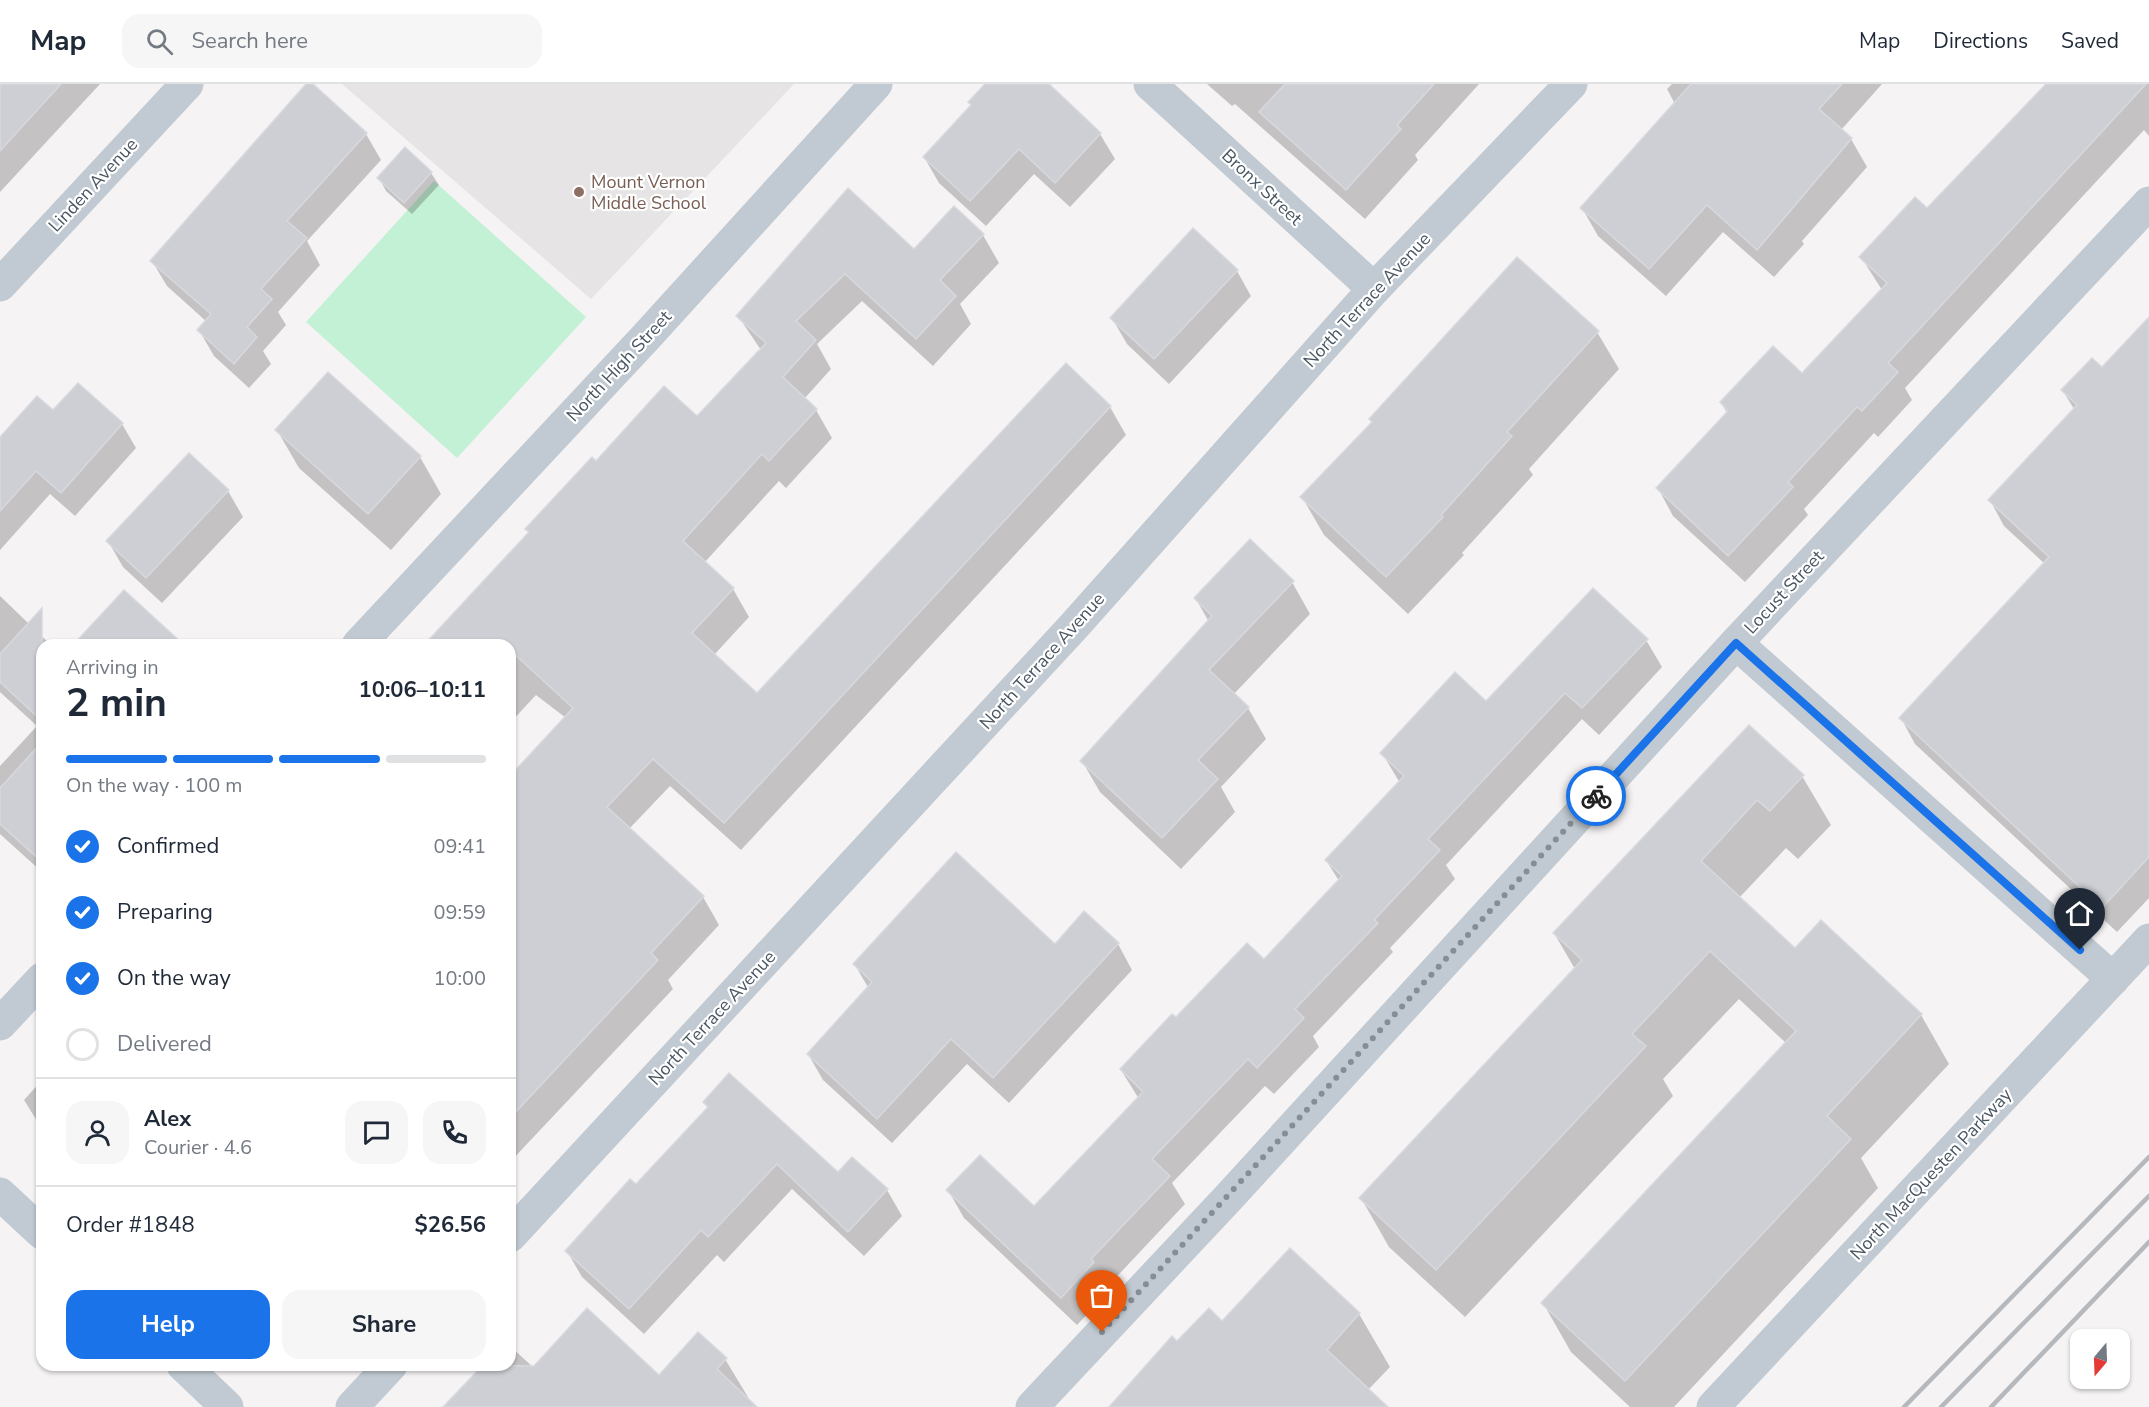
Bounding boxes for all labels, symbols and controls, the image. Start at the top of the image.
search box [122,14,542,68]
text: Map [30,22,86,60]
icon: search [143,25,176,58]
text: Search here [191,26,308,56]
text: Map [1859,27,1900,55]
text: Directions [1933,27,2028,55]
text: Saved [2061,27,2119,55]
street label: Linden Avenue [43,133,143,237]
street label: Bronx Street [1217,143,1308,231]
place label: Mount Vernon Middle School [591,170,707,215]
marker: Mount Vernon Middle School [572,185,586,199]
street label: North Terrace Avenue [1298,227,1436,373]
street label: North High Street [561,305,677,427]
street label: Locust Street [1739,544,1830,639]
street label: North Terrace Avenue [974,587,1110,735]
text: Arriving in [66,654,159,681]
text: 10:06–10:11 [358,675,486,705]
text: 2 min [66,677,167,730]
courier [1566,766,1626,826]
text: On the way · 100 m [66,772,242,799]
icon: bike [1580,780,1613,813]
icon: check [66,830,99,863]
text: Confirmed [117,831,219,861]
text: 09:41 [433,833,486,860]
pin [2054,888,2105,950]
icon: check [66,896,99,929]
text: Preparing [117,897,213,927]
icon: home [2063,897,2096,930]
text: 09:59 [433,899,486,926]
street label: North Terrace Avenue [643,945,781,1091]
icon: check [66,962,99,995]
text: On the way [117,963,231,993]
text: 10:00 [433,965,486,992]
text: Delivered [117,1029,212,1059]
street label: North MacQuesten Parkway [1845,1082,2018,1265]
button: person [66,1101,129,1164]
button: chat [345,1101,408,1164]
button: phone [423,1101,486,1164]
text: Alex [144,1104,191,1134]
text: Courier · 4.6 [144,1134,252,1161]
text: Order #1848 [66,1210,195,1240]
text: $26.56 [415,1210,486,1240]
pin [1076,1270,1127,1332]
icon: bag [1085,1279,1118,1312]
button: Help [66,1290,270,1359]
button: Share [282,1290,486,1359]
north arrow [2070,1329,2130,1389]
map controls [2070,1329,2130,1389]

